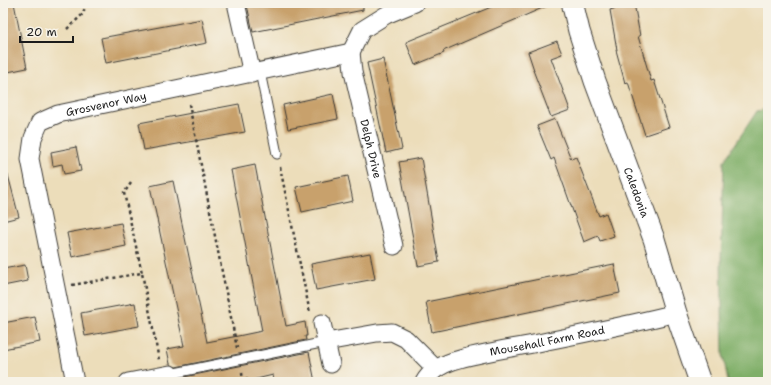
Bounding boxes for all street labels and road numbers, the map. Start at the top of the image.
street label: Grosvenor Way [65,89,148,120]
street label: Delph Drive [356,118,385,180]
street label: Caledonia [620,165,652,220]
street label: Mousehall Farm Road [489,322,606,360]

